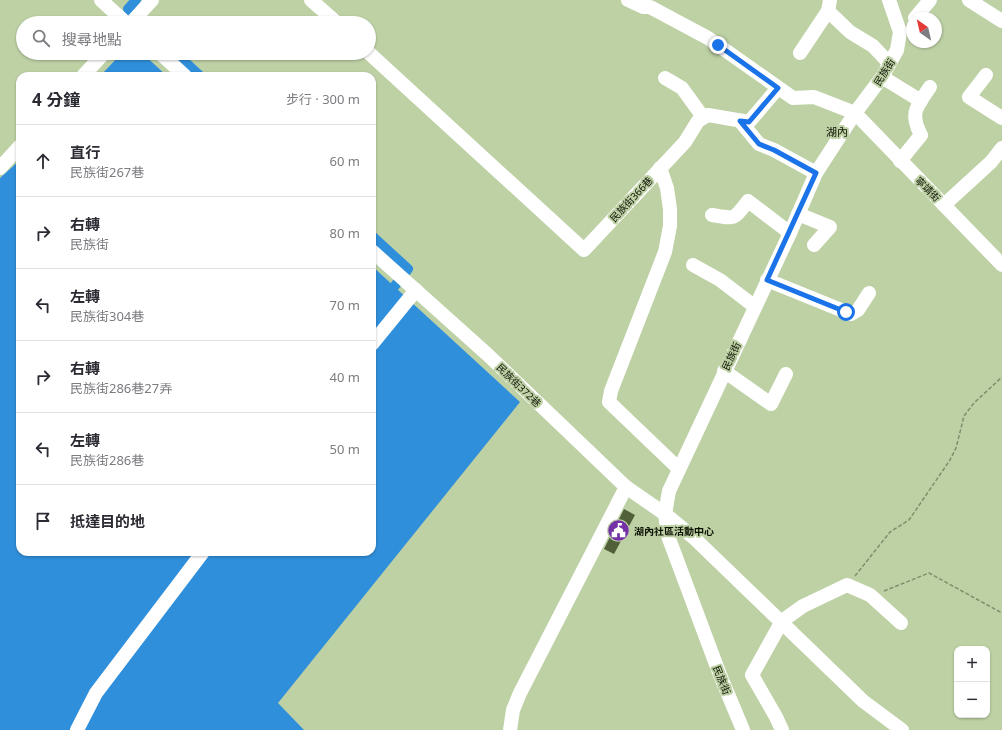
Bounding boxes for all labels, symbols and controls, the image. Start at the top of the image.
north arrow [906,12,942,48]
search box [16,16,376,60]
icon: search [30,27,52,49]
text: 搜尋地點 [62,29,122,49]
route end [709,36,727,54]
street label: 民族街 [870,56,898,88]
text: 4 分鐘 [32,88,80,111]
text: 步行 · 300 m [286,90,360,108]
district label: 湖內 [826,124,848,139]
text: 直行 [70,142,100,162]
icon: ahead [32,150,54,172]
text: 60 m [330,152,360,170]
text: 民族街267巷 [70,163,144,181]
street label: 民族街366巷 [606,173,656,225]
street label: 寧靖街 [912,173,944,205]
text: 右轉 [70,214,100,234]
icon: right [32,222,54,244]
text: 80 m [330,224,360,242]
text: 民族街 [70,235,109,253]
text: 左轉 [70,286,100,306]
icon: left [32,294,54,316]
text: 70 m [330,296,360,314]
route start [837,303,855,321]
text: 民族街304巷 [70,307,144,325]
street label: 民族街 [718,339,744,373]
text: 右轉 [70,358,100,378]
street label: 民族街372巷 [494,360,544,410]
icon: right [32,366,54,388]
text: 40 m [330,368,360,386]
text: 民族街286巷27弄 [70,379,172,397]
text: 左轉 [70,430,100,450]
icon: left [32,438,54,460]
text: 50 m [330,440,360,458]
text: 民族街286巷 [70,451,144,469]
icon: arrive [32,510,54,532]
text: 抵達目的地 [70,511,145,531]
public building icon: 湖內社區活動中心 [605,518,631,544]
place label: 湖內社區活動中心 [634,524,714,538]
map controls [954,646,990,718]
button: + [954,646,990,682]
street label: 民族街 [710,663,734,697]
button: − [954,682,990,718]

